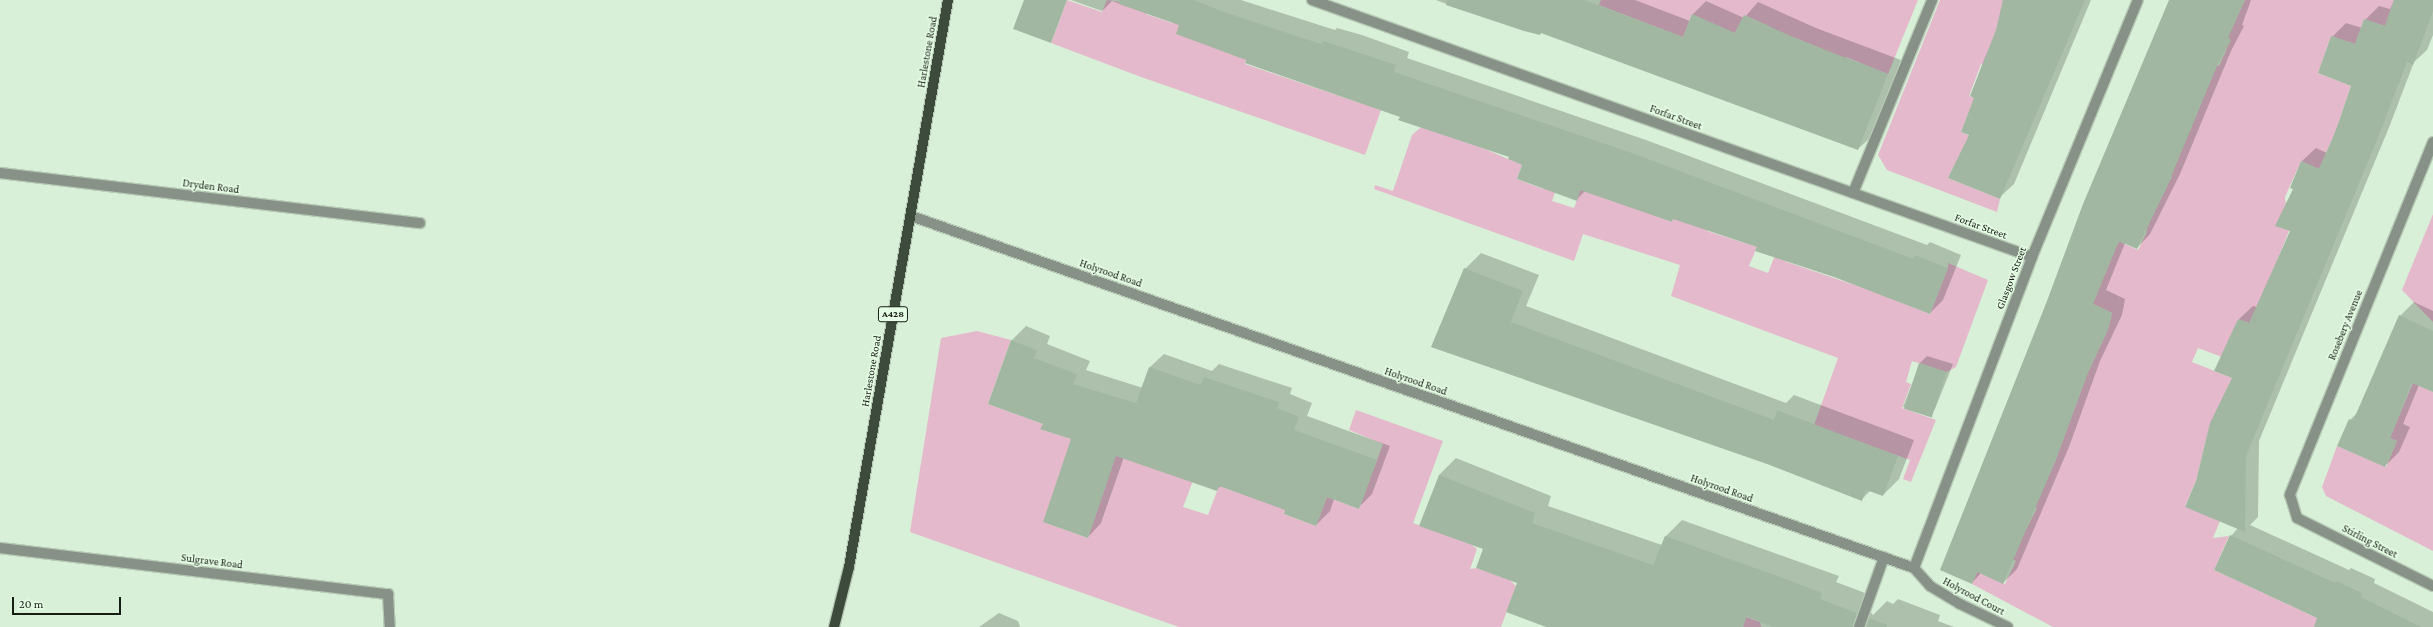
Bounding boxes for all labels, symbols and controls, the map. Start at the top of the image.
street label: Harlestone Road [914,15,940,89]
street label: Forfar Street [1648,101,1704,133]
street label: Dryden Road [182,176,240,196]
street label: Forfar Street [1953,210,2009,242]
street label: Glasgow Street [1993,245,2029,311]
street label: Holyrood Road [1078,256,1144,290]
street label: Rosebery Avenue [2325,288,2365,362]
road number: A428 [877,306,909,322]
street label: Harlestone Road [858,334,884,408]
street label: Holyrood Road [1383,364,1449,398]
street label: Holyrood Road [1689,471,1755,505]
street label: Stirling Street [2340,521,2400,561]
street label: Sulgrave Road [180,551,244,571]
street label: Holyrood Court [1941,574,2007,618]
scale bar [14,589,123,615]
text: 20 m [19,597,43,611]

